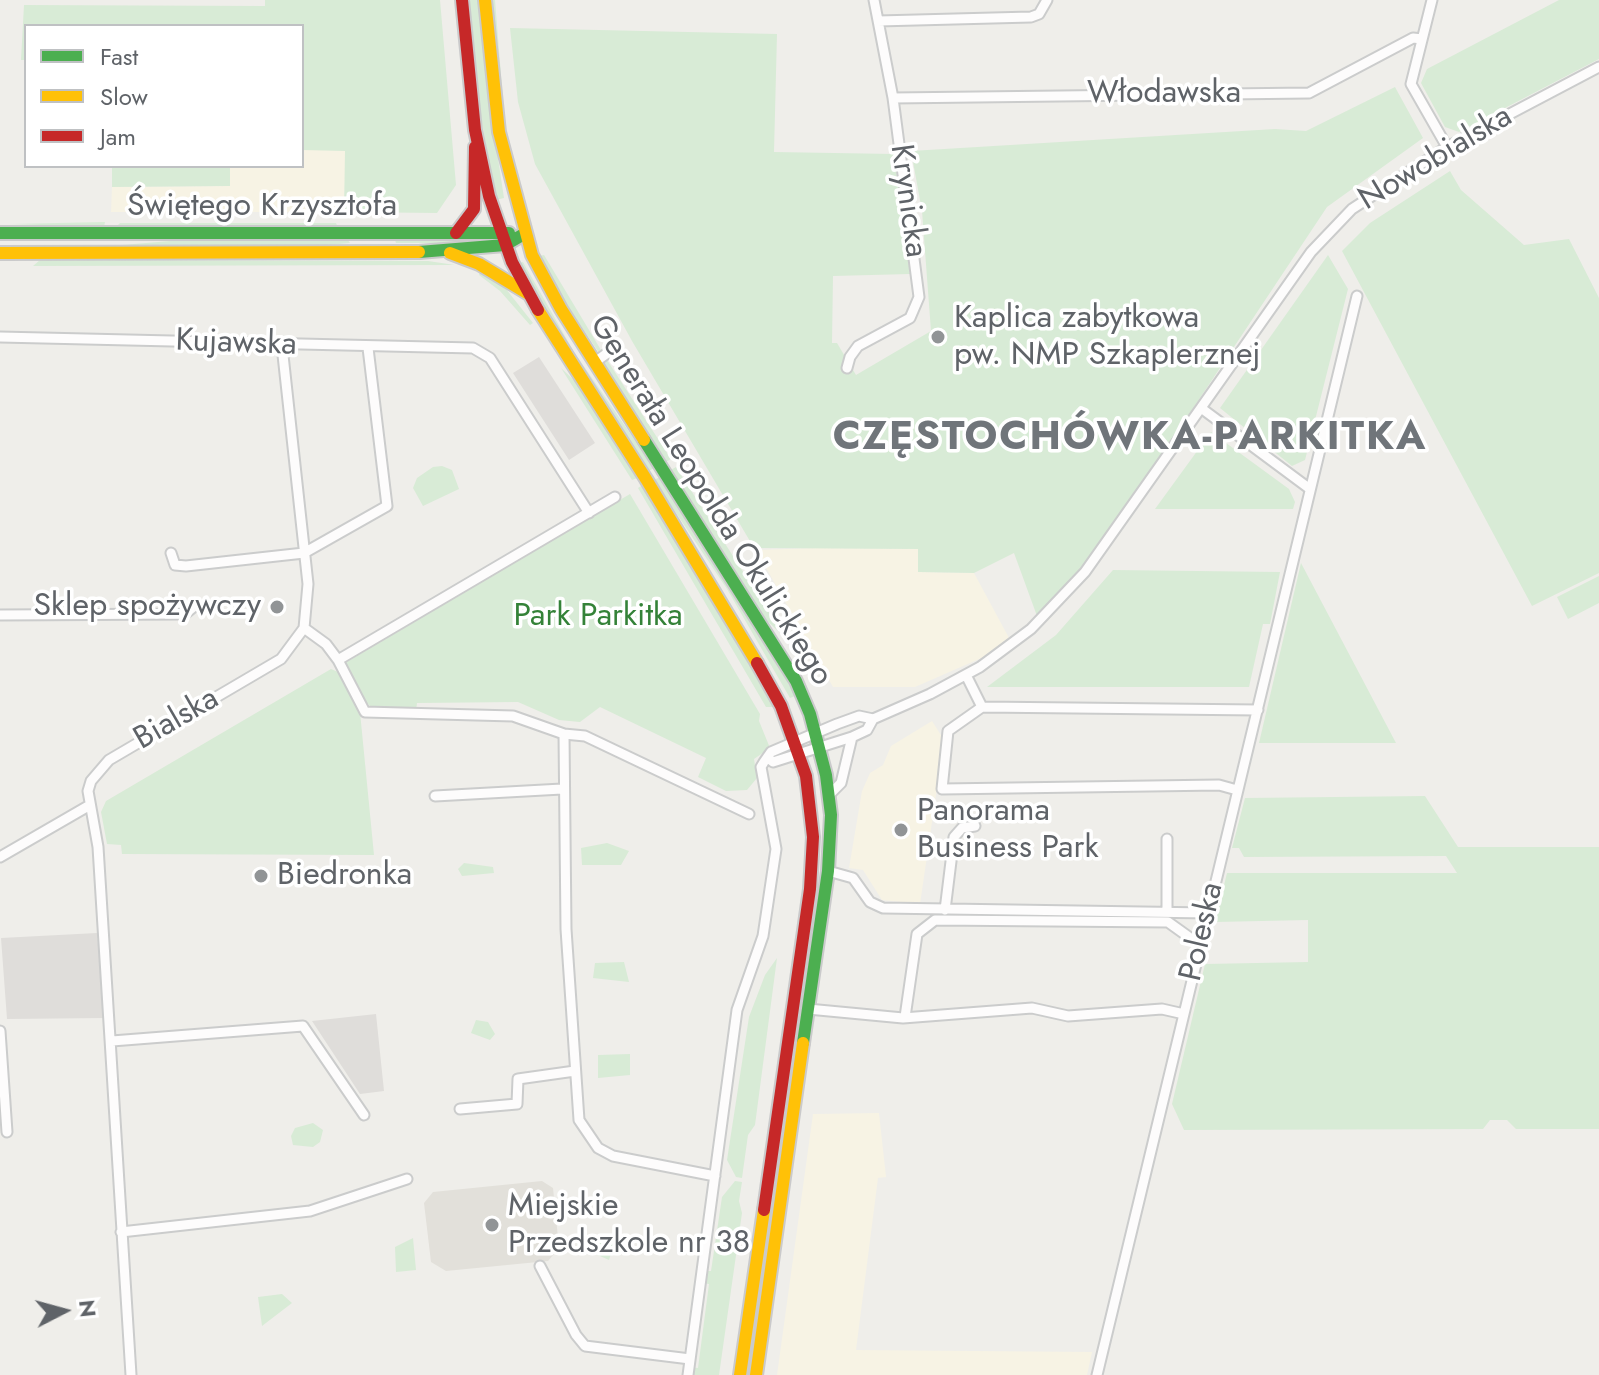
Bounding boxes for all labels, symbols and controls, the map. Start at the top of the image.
legend [24,24,304,168]
text: Fast [100,39,138,74]
street label: Włodawska [1087,75,1241,113]
text: Slow [100,79,148,114]
street label: Nowobialska [1352,98,1520,220]
text: Jam [100,119,136,154]
street label: Krynicka [880,142,934,260]
street label: Świętego Krzysztofa [127,188,397,226]
place label: Kaplica zabytkowa pw. NMP Szkaplerznej [954,300,1260,375]
street label: Generała Leopolda Okulickiego [580,309,840,693]
street label: Kujawska [175,323,297,365]
marker: Kaplica zabytkowa pw. NMP Szkaplerznej [929,328,947,346]
district label: CZĘSTOCHÓWKA-PARKITKA [833,415,1427,463]
place label: Sklep spożywczy [33,588,261,626]
marker: Sklep spożywczy [268,598,286,616]
park label: Park Parkitka [513,598,683,636]
street label: Bialska [128,681,226,759]
place label: Panorama Business Park [917,793,1099,868]
marker: Panorama Business Park [892,821,910,839]
place label: Biedronka [277,857,412,895]
marker: Biedronka [252,867,270,885]
street label: Poleska [1173,879,1233,985]
place label: Miejskie Przedszkole nr 38 [508,1188,750,1263]
marker: Miejskie Przedszkole nr 38 [483,1216,501,1234]
north arrow [24,1271,104,1351]
text: N [71,1298,105,1319]

